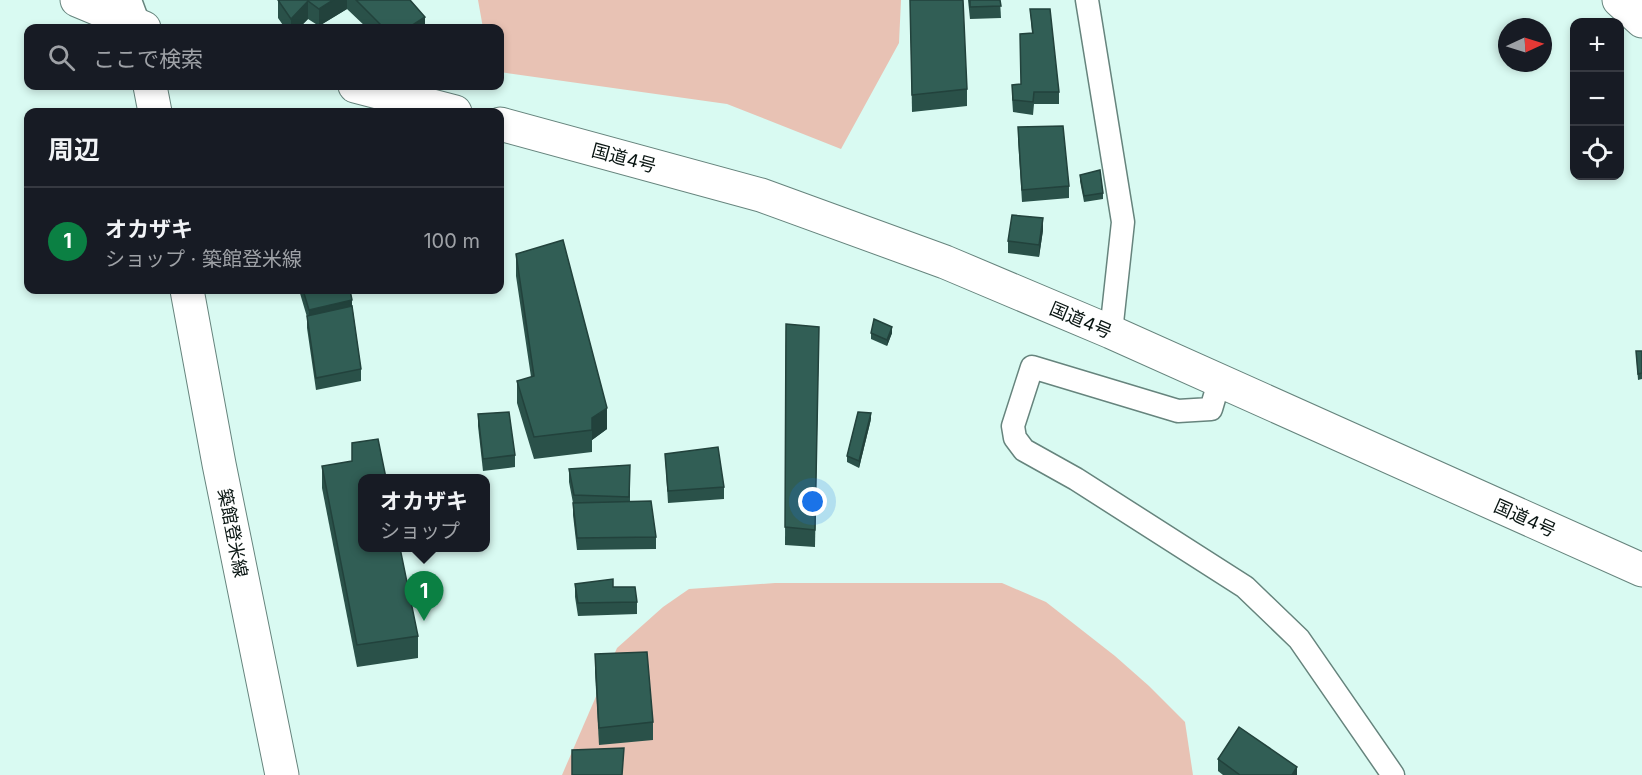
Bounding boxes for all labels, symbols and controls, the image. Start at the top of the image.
north arrow [1498,18,1552,72]
map controls [1570,18,1624,180]
button: + [1570,18,1624,72]
search box [24,24,504,90]
icon: search [45,41,78,74]
text: ここで検索 [93,46,203,72]
button: − [1570,72,1624,126]
button: locate [1570,126,1624,180]
text: 周辺 [48,134,100,165]
street label: 国道4号 [590,139,658,177]
text: オカザキ [105,216,193,242]
text: 1 [63,229,72,253]
text: 100 m [423,229,480,253]
text: ショップ · 築館登米線 [105,247,302,271]
street label: 国道4号 [1047,298,1115,342]
popup [358,474,490,552]
street label: 築館登米線 [214,487,252,579]
your location [798,487,827,516]
text: オカザキ [380,488,468,514]
street label: 国道4号 [1491,495,1559,541]
text: ショップ [380,519,460,543]
pin: 1 [404,572,444,621]

